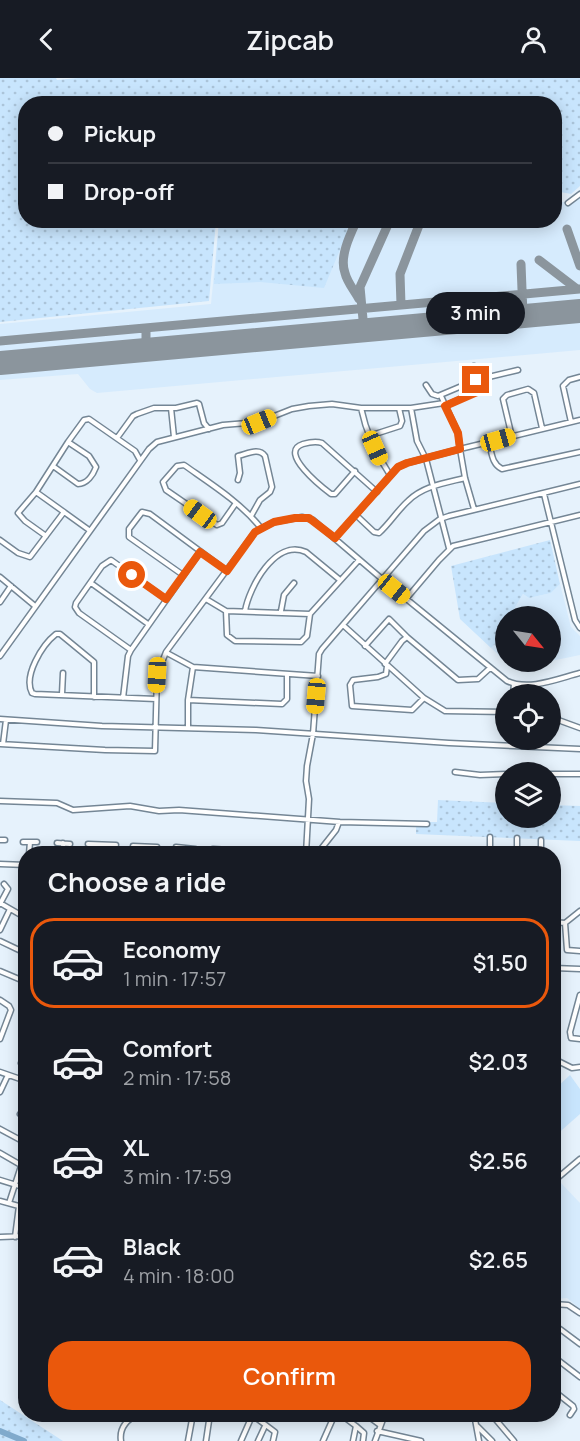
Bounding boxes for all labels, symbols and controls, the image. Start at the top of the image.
text: Zipcab [246,21,334,58]
icon: back [30,23,63,56]
icon: person [517,23,550,56]
text: Pickup [84,119,156,149]
text: Drop-off [84,177,174,207]
callout: 3 min [426,293,526,335]
text: 3 min [450,299,501,326]
route end [462,366,489,393]
car [239,407,279,437]
car [478,426,518,454]
car [359,428,391,468]
car [180,496,220,532]
route start [118,561,145,588]
car [374,571,414,607]
north arrow [495,606,561,672]
map controls [495,606,561,828]
car [147,657,167,693]
car [305,677,327,715]
button: locate [495,684,561,750]
button: layers [495,762,561,828]
text: Choose a ride [48,863,226,900]
text: Economy [123,935,221,965]
icon: car [51,936,105,990]
text: $1.50 [473,948,528,978]
text: 1 min · 17:57 [123,965,226,992]
text: Comfort [123,1034,212,1064]
icon: car [51,1035,105,1089]
text: $2.03 [469,1047,528,1077]
text: 2 min · 17:58 [123,1064,231,1091]
text: XL [123,1133,149,1163]
icon: car [51,1134,105,1188]
text: $2.56 [469,1146,528,1176]
text: 3 min · 17:59 [123,1163,232,1190]
text: Black [123,1232,180,1262]
icon: car [51,1233,105,1287]
text: $2.65 [469,1245,528,1275]
text: 4 min · 18:00 [123,1262,235,1289]
button: Confirm [48,1341,531,1410]

